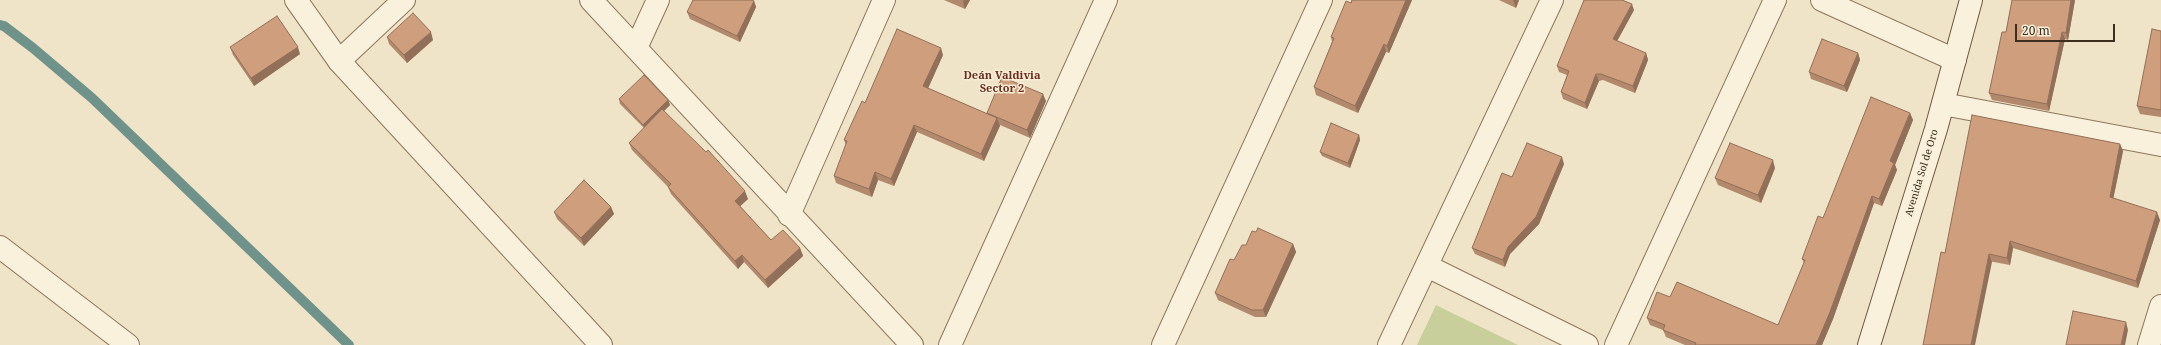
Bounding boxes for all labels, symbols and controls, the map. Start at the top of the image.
scale bar [2017,16,2117,42]
text: 20 m [2022,22,2050,39]
district label: Deán Valdivia Sector 2 [963,69,1041,95]
street label: Avenida Sol de Oro [1903,128,1941,218]

